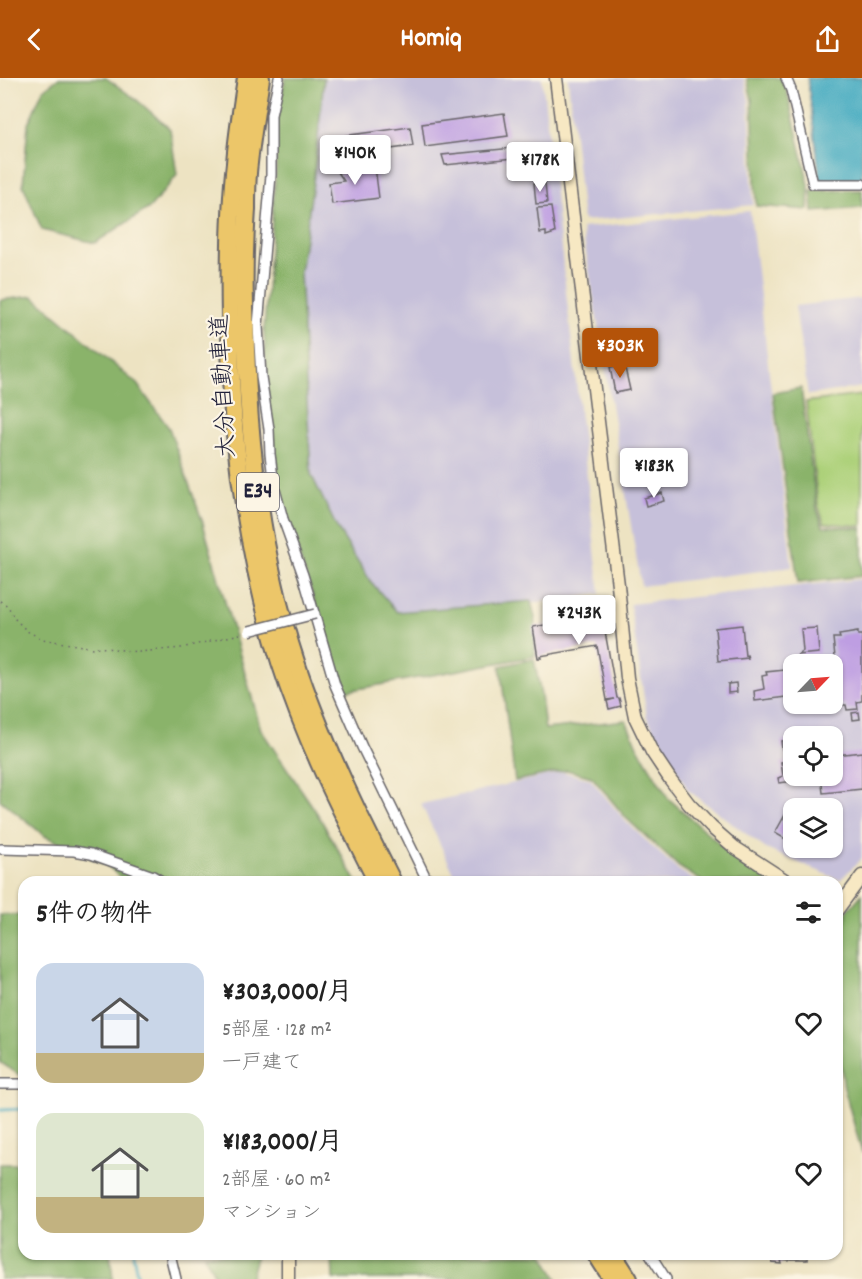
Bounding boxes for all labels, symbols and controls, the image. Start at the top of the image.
text: Homiq [400,20,462,59]
icon: back [18,23,51,56]
icon: share [811,23,844,56]
pin: ¥140K [313,135,397,186]
text: ¥140K [334,140,376,168]
pin: ¥178K [498,142,582,193]
text: ¥178K [521,147,559,175]
street label: 大分自動車道 [204,313,246,459]
pin: ¥303K [578,328,662,379]
text: ¥303K [596,333,644,361]
pin: ¥183K [612,448,696,499]
text: ¥183K [634,453,674,481]
road number: E34 [237,473,279,511]
pin: ¥243K [537,595,621,646]
text: ¥243K [557,600,601,628]
north arrow [783,654,843,714]
map controls [783,654,843,858]
button: locate [783,726,843,786]
button: layers [783,798,843,858]
icon: filters [792,896,825,929]
text: 5件の物件 [36,897,152,934]
text: ¥303,000/月 [222,975,353,1012]
icon: home [84,987,156,1059]
icon: heart [792,1007,825,1040]
text: 5部屋 · 128 m² [222,1017,332,1045]
text: 一戸建て [222,1050,302,1078]
text: ¥183,000/月 [222,1125,343,1162]
icon: home [84,1137,156,1209]
icon: heart [792,1157,825,1190]
text: 2部屋 · 60 m² [222,1167,331,1195]
text: マンション [222,1200,321,1228]

